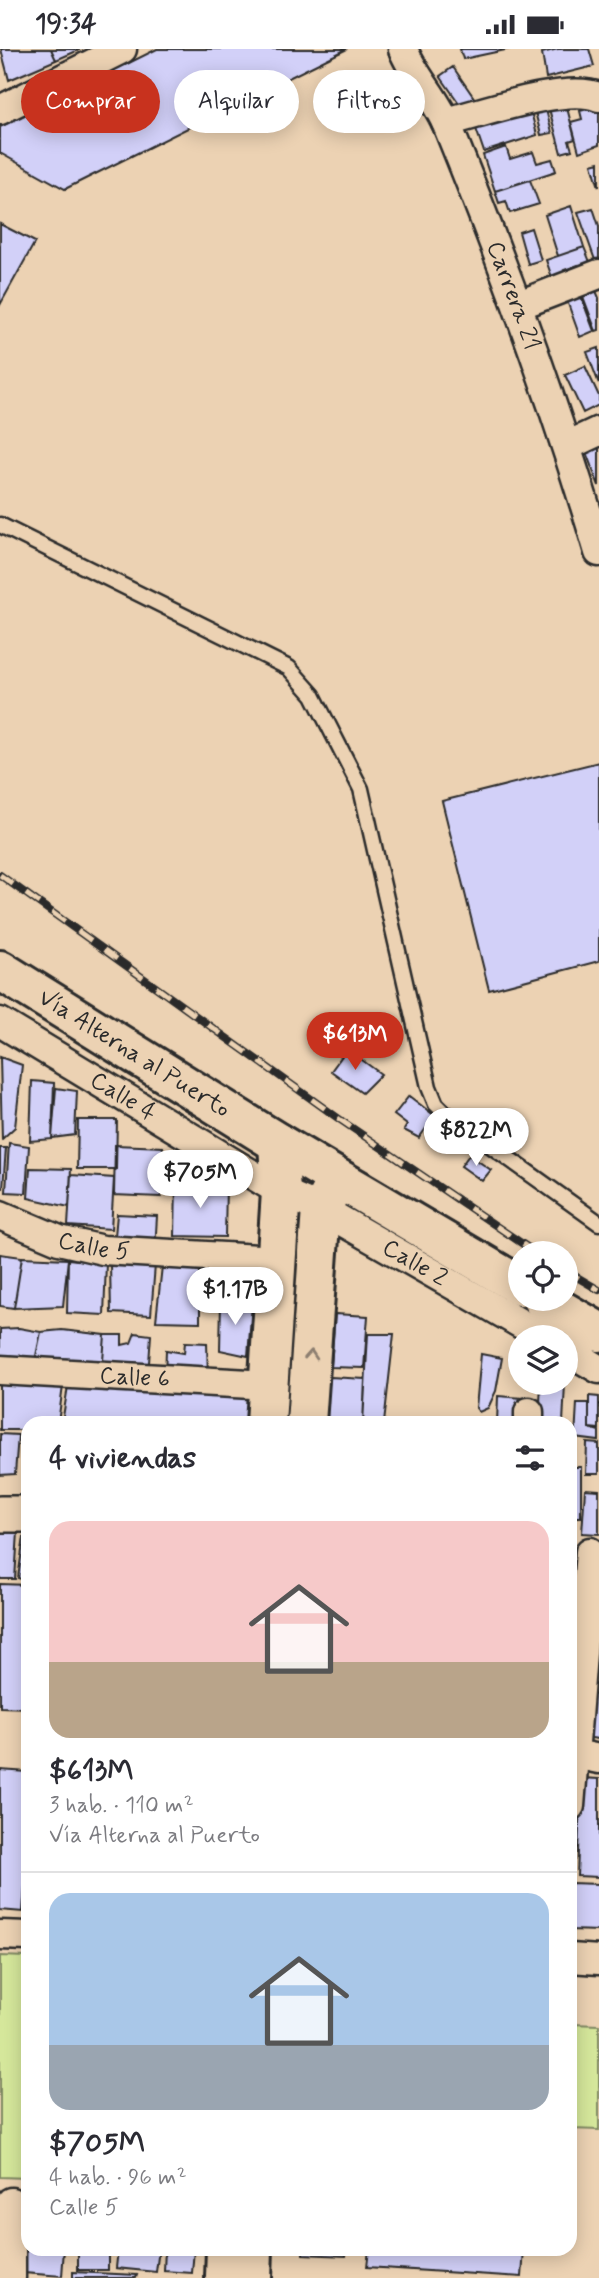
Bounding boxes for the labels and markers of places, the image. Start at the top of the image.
pin: $613M [306,1013,404,1072]
pin: $822M [427,1109,525,1168]
pin: $705M [151,1151,249,1210]
pin: $1.17B [178,1267,292,1327]

